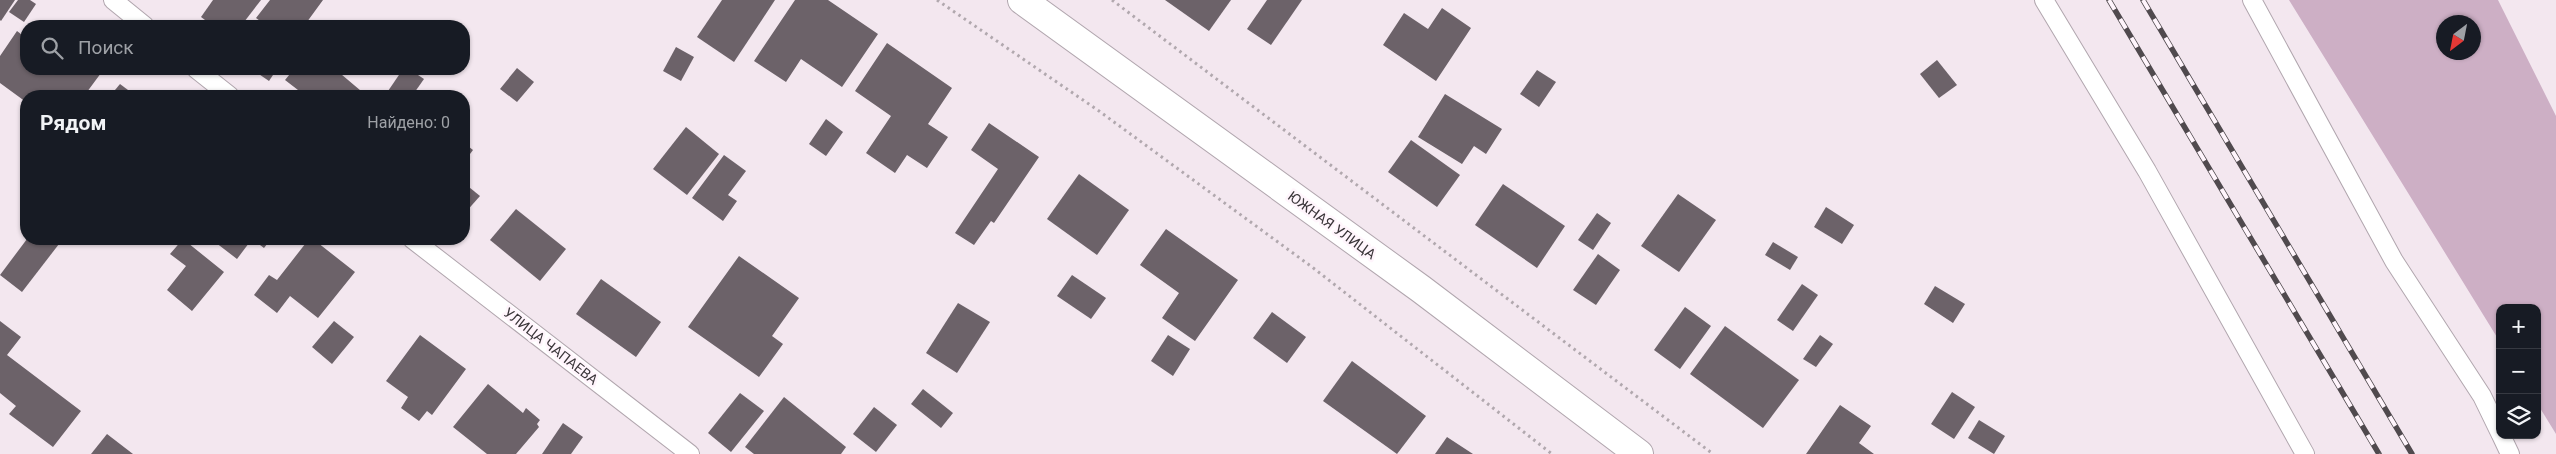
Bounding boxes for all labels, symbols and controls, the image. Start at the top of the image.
north arrow [2436,15,2481,60]
search box [20,20,470,75]
icon: search [38,34,66,62]
text: Поиск [78,36,134,59]
text: Рядом [40,111,106,135]
text: Найдено: 0 [367,113,450,132]
street label: ЮЖНАЯ УЛИЦА [1285,188,1379,262]
street label: УЛИЦА ЧАПАЕВА [501,304,601,388]
map controls [2496,304,2541,439]
button: + [2496,304,2541,349]
button: − [2496,349,2541,394]
button: layers [2496,394,2541,439]

